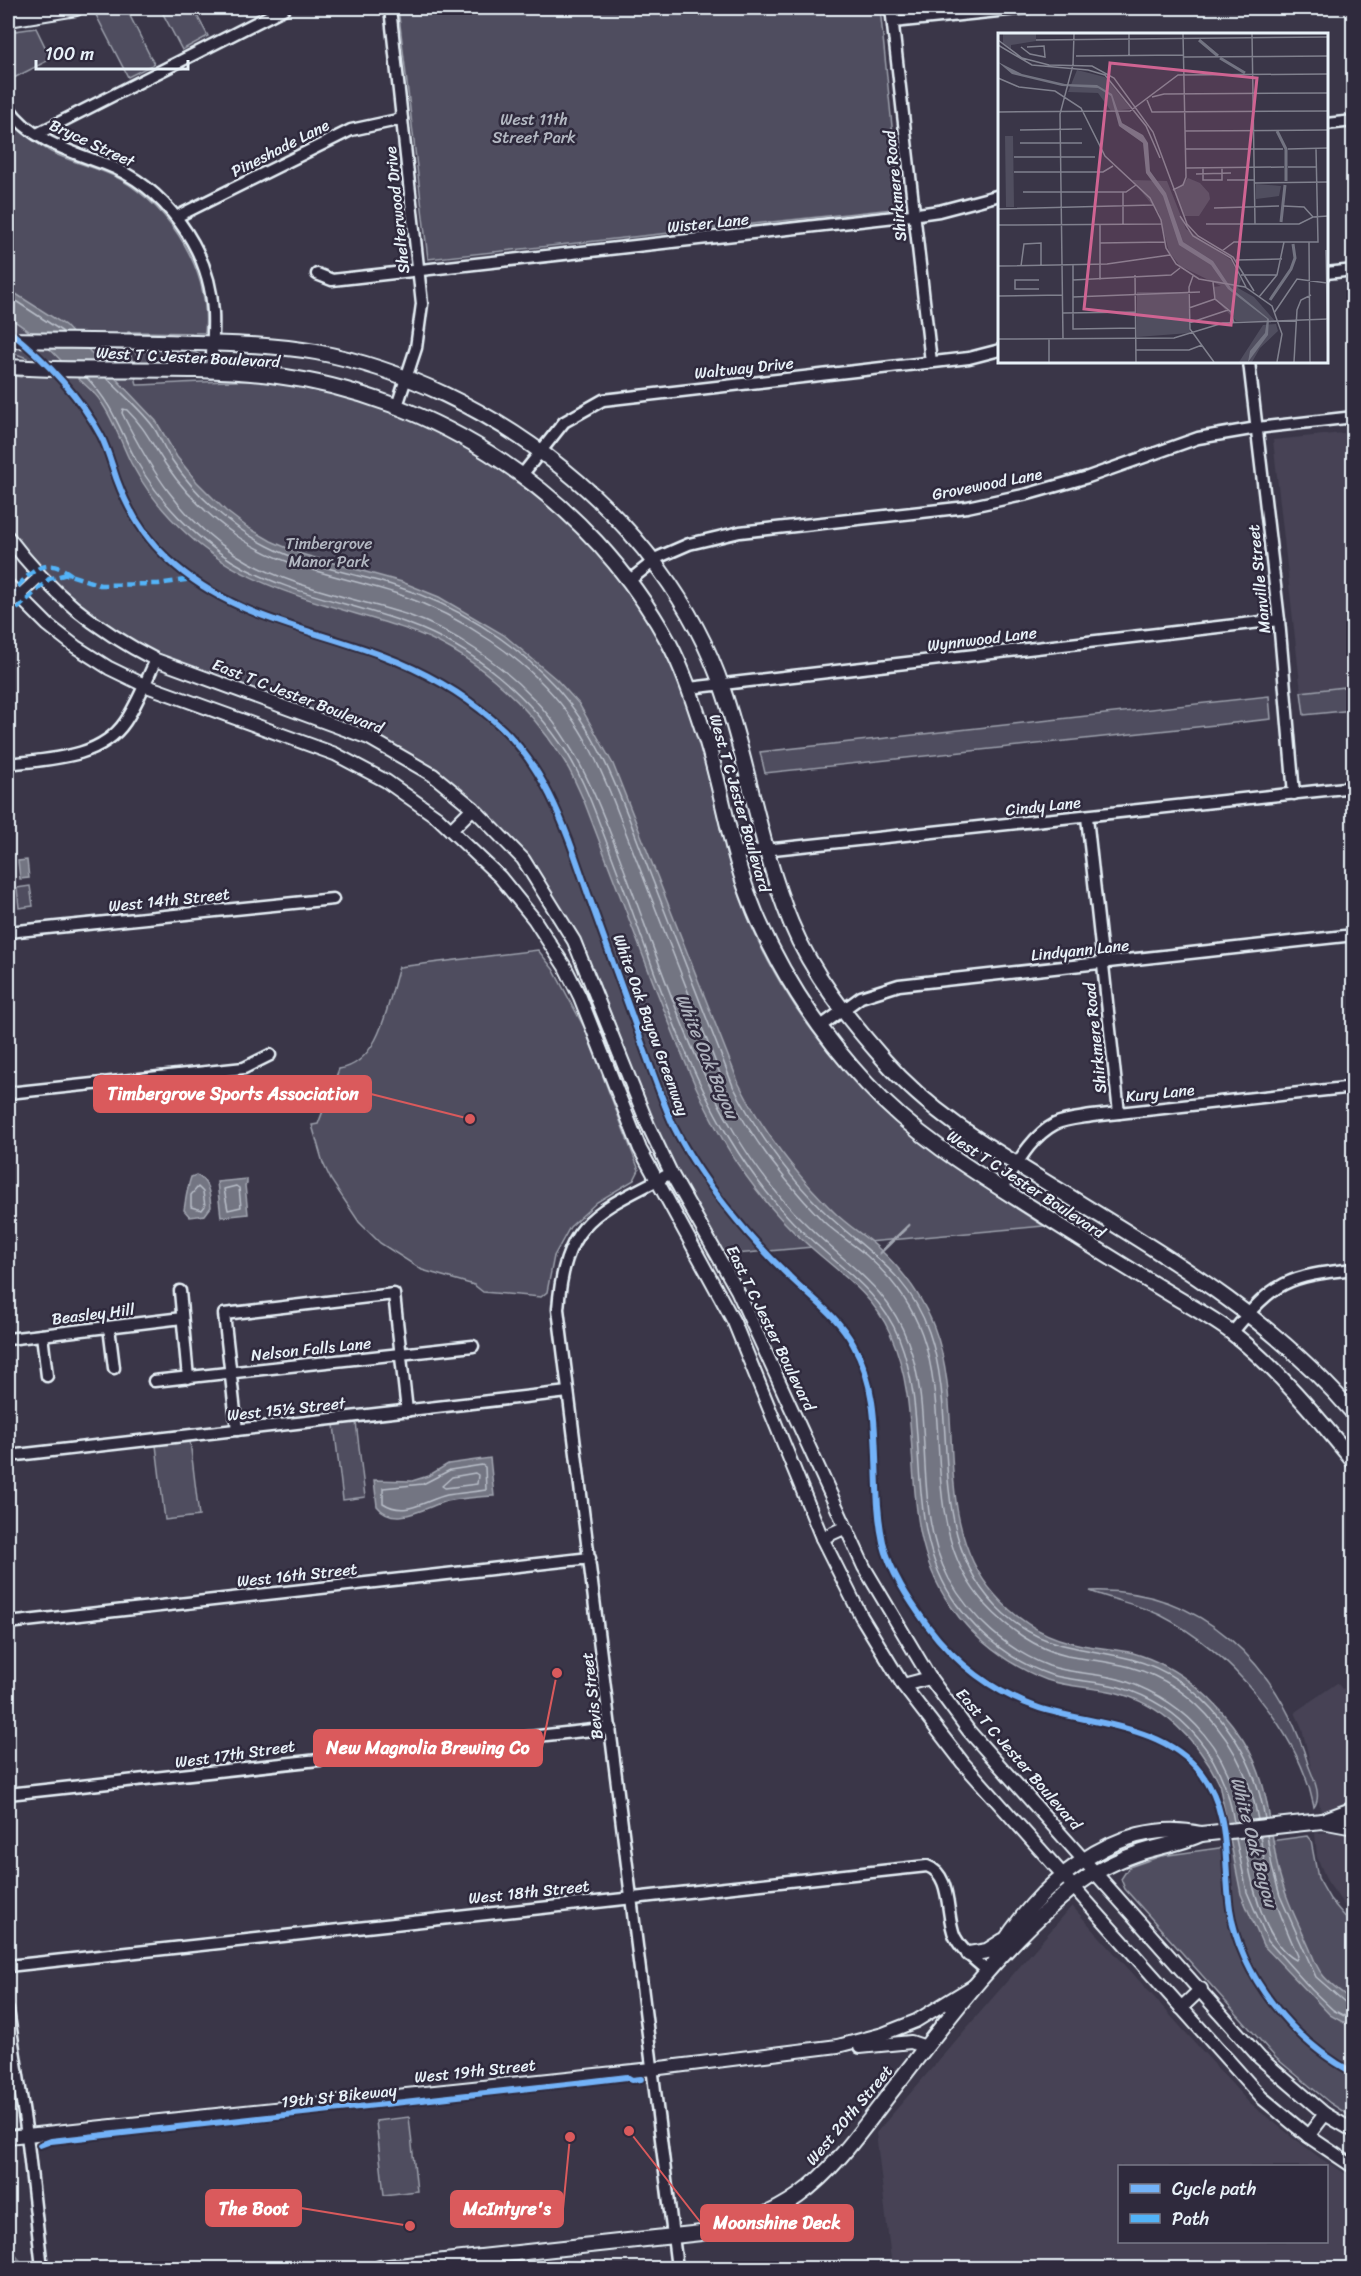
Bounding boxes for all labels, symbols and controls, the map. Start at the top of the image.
scale bar [36,33,188,71]
inset map [998,33,1328,363]
text: 100 m [45,38,94,70]
park label: West 11th Street Park [492,105,576,152]
street label: Bryce Street [44,111,140,176]
street label: Pineshade Lane [226,111,335,185]
street label: Shirkmere Road [875,128,915,243]
street label: Shelterwood Drive [376,145,418,275]
street label: Wister Lane [666,204,750,242]
street label: West T C Jester Boulevard [95,338,282,376]
street label: Waltway Drive [693,348,795,388]
street label: Grovewood Lane [929,459,1045,509]
street label: Manville Street [1239,523,1279,635]
park label: Timbergrove Manor Park [285,529,373,576]
street label: Wynnwood Lane [926,618,1038,660]
street label: East T C Jester Boulevard [208,650,389,743]
street label: West T C Jester Boulevard [701,710,780,897]
street label: Cindy Lane [1004,788,1082,824]
street label: West 14th Street [107,879,231,921]
street label: White Oak Bayou Greenway [605,930,698,1121]
street label: Lindyann Lane [1029,930,1131,970]
street label: Shirkmere Road [1075,980,1115,1095]
water label: White Oak Bayou [666,988,749,1126]
street label: Kury Lane [1124,1075,1196,1111]
callout: Timbergrove Sports Association [94,1076,371,1112]
text: Timbergrove Sports Association [107,1078,359,1110]
street label: West T C Jester Boulevard [941,1122,1113,1247]
street label: East T C Jester Boulevard [718,1240,824,1417]
street label: Beasley Hill [50,1294,136,1333]
street label: Nelson Falls Lane [249,1328,373,1370]
street label: West 15½ Street [225,1388,347,1430]
street label: West 16th Street [235,1554,359,1596]
street label: Bevis Street [572,1651,612,1741]
street label: East T C Jester Boulevard [949,1681,1091,1838]
callout: New Magnolia Brewing Co [314,1730,542,1766]
street label: West 17th Street [173,1731,297,1777]
text: New Magnolia Brewing Co [325,1732,531,1764]
water label: White Oak Bayou [1221,1773,1287,1913]
street label: West 18th Street [467,1871,591,1913]
street label: West 19th Street [413,2050,537,2092]
street label: West 20th Street [798,2058,900,2172]
street label: 19th St Bikeway [280,2075,399,2116]
legend [1118,2165,1328,2243]
text: Cycle path [1172,2173,1256,2205]
callout: The Boot [206,2190,301,2226]
callout: McIntyre's [451,2191,563,2227]
text: The Boot [219,2193,290,2225]
text: McIntyre's [462,2193,552,2225]
text: Path [1172,2203,1209,2235]
callout: Moonshine Deck [701,2205,853,2241]
text: Moonshine Deck [712,2207,841,2239]

